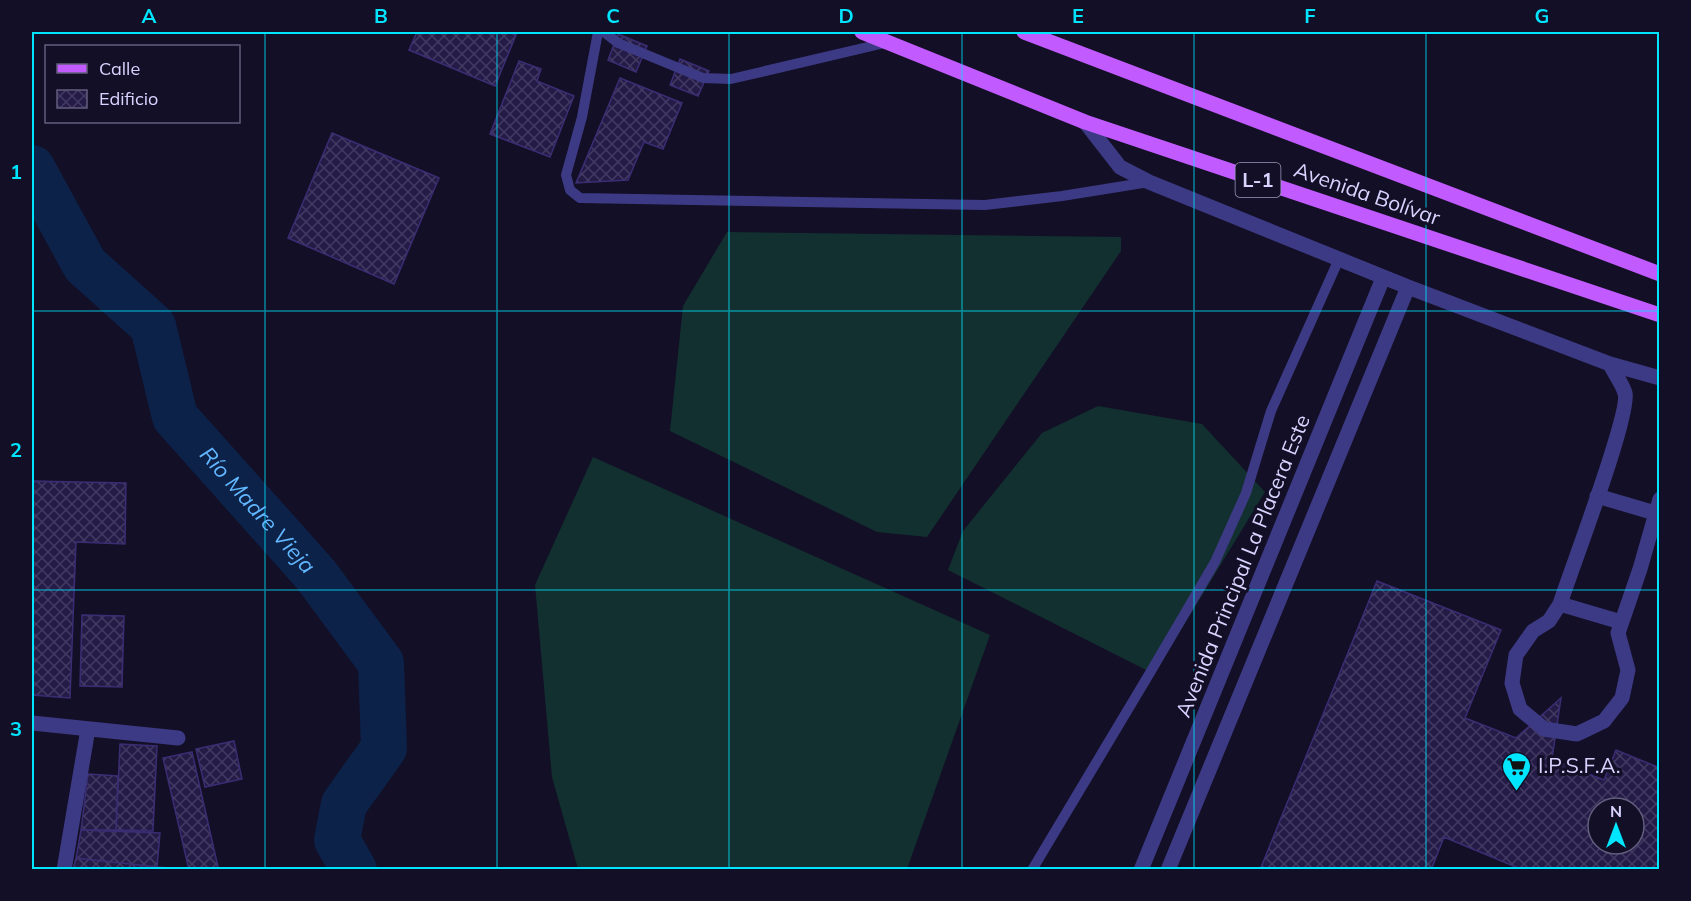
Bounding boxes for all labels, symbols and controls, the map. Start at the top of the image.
text: A [142,3,157,28]
text: B [374,3,388,28]
text: C [606,3,620,28]
text: D [838,3,854,28]
text: E [1072,3,1084,28]
text: F [1304,3,1316,28]
text: G [1535,3,1549,28]
legend [45,45,240,123]
text: Calle [99,57,140,80]
text: Edificio [99,87,158,110]
street label: Avenida Bolívar [1291,156,1444,230]
text: 1 [10,159,22,184]
road number: L-1 [1236,163,1280,197]
street label: Avenida Principal La Placera Este [1169,411,1315,721]
text: 2 [10,437,22,462]
water label: Río Madre Vieja [194,441,322,579]
text: 3 [10,716,22,741]
supermarket icon: I.P.S.F.A. [1501,750,1533,792]
place label: I.P.S.F.A. [1538,752,1621,778]
north arrow [1586,796,1646,856]
text: N [1610,801,1622,821]

